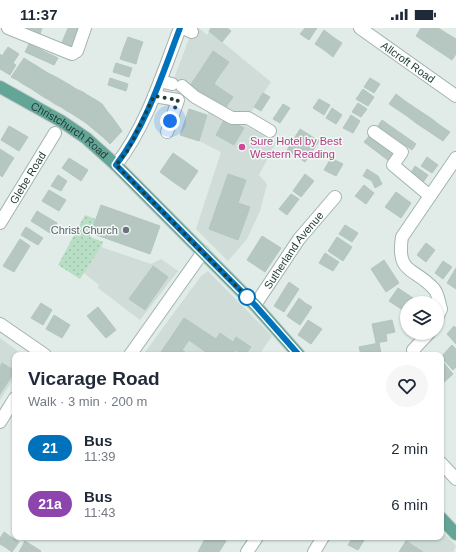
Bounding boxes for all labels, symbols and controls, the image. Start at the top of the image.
text: 11:37 [20,6,58,23]
street label: Allcroft Road [379,39,437,85]
street label: Christchurch Road [29,99,110,161]
your location [160,111,180,131]
place label: Sure Hotel by Best Western Reading [250,135,342,160]
marker: Sure Hotel by Best Western Reading [237,142,247,152]
street label: Glebe Road [7,150,48,206]
street label: Sutherland Avenue [261,209,326,291]
place label: Christ Church [51,224,118,236]
marker: Christ Church [121,225,131,235]
unlabelled marker [238,288,256,306]
map controls [400,296,444,340]
button: layers [400,296,444,340]
button: heart [386,365,428,407]
text: Vicarage Road [28,368,160,389]
text: Walk · 3 min · 200 m [28,394,147,409]
text: Bus [84,432,112,449]
text: 21 [42,440,58,456]
text: 2 min [391,440,428,457]
text: 11:39 [84,449,116,464]
text: Bus [84,488,112,505]
text: 21a [38,496,62,512]
text: 6 min [391,496,428,513]
text: 11:43 [84,505,116,520]

